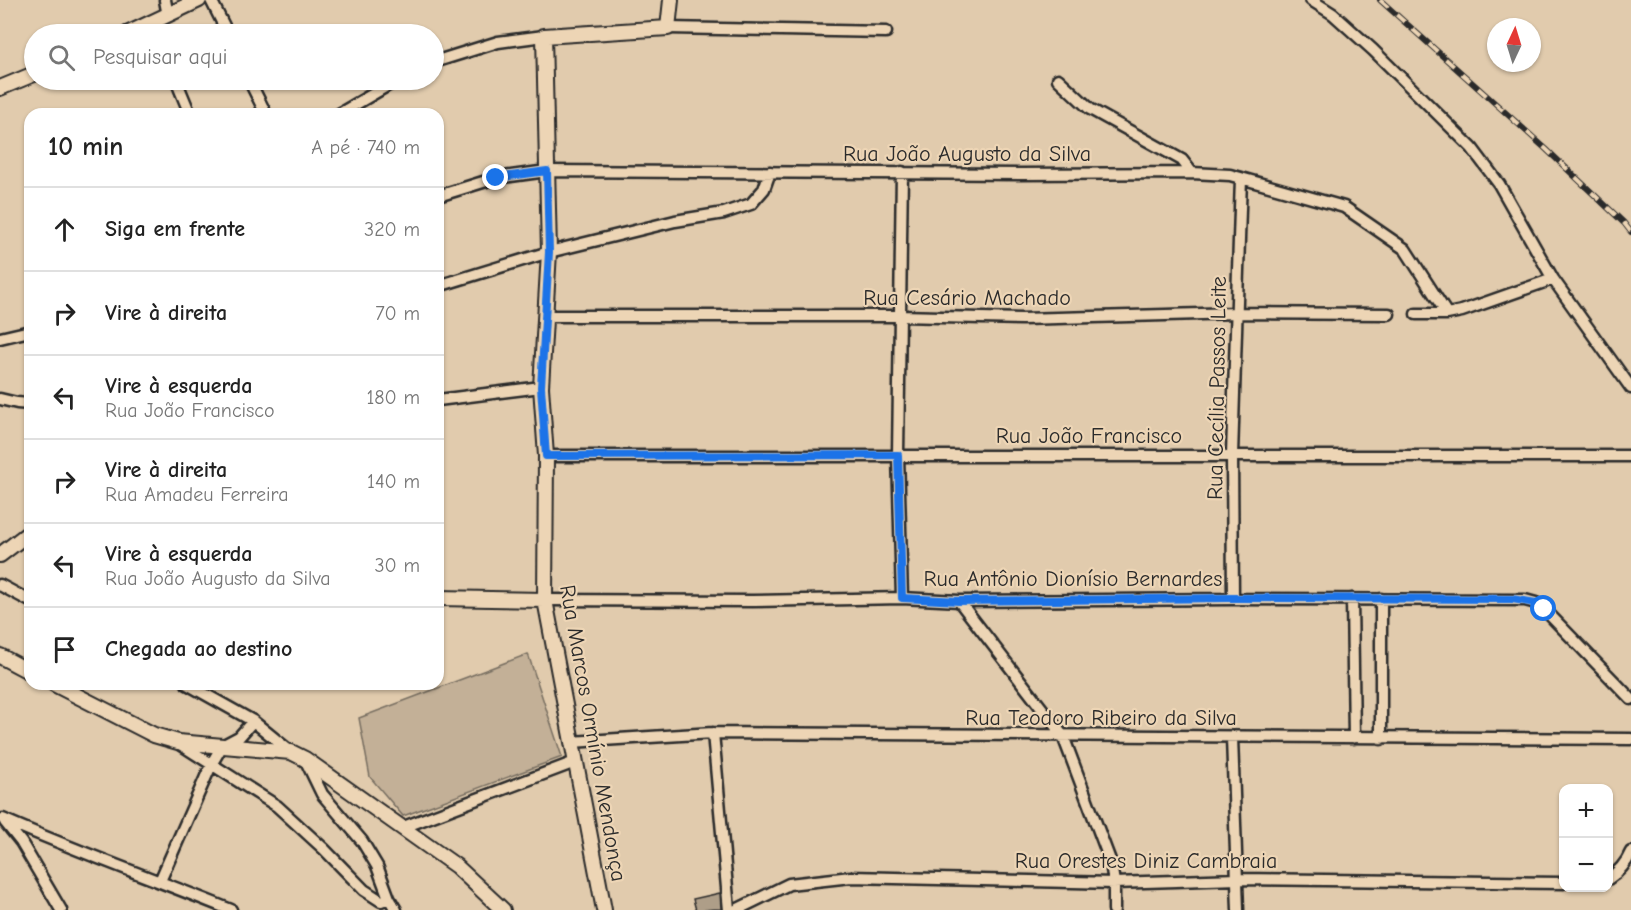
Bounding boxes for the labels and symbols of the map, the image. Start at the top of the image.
north arrow [1487,18,1541,72]
street label: Rua João Augusto da Silva [843,141,1091,167]
route end [482,164,508,190]
street label: Rua Cecília Passos Leite [1202,276,1232,500]
street label: Rua Cesário Machado [863,285,1071,311]
street label: Rua João Francisco [996,423,1182,449]
street label: Rua Antônio Dionísio Bernardes [923,566,1223,592]
street label: Rua Marcos Ormínio Mendonça [554,583,632,884]
route start [1530,595,1556,621]
street label: Rua Teodoro Ribeiro da Silva [965,705,1237,731]
street label: Rua Orestes Diniz Cambraia [1015,848,1277,874]

